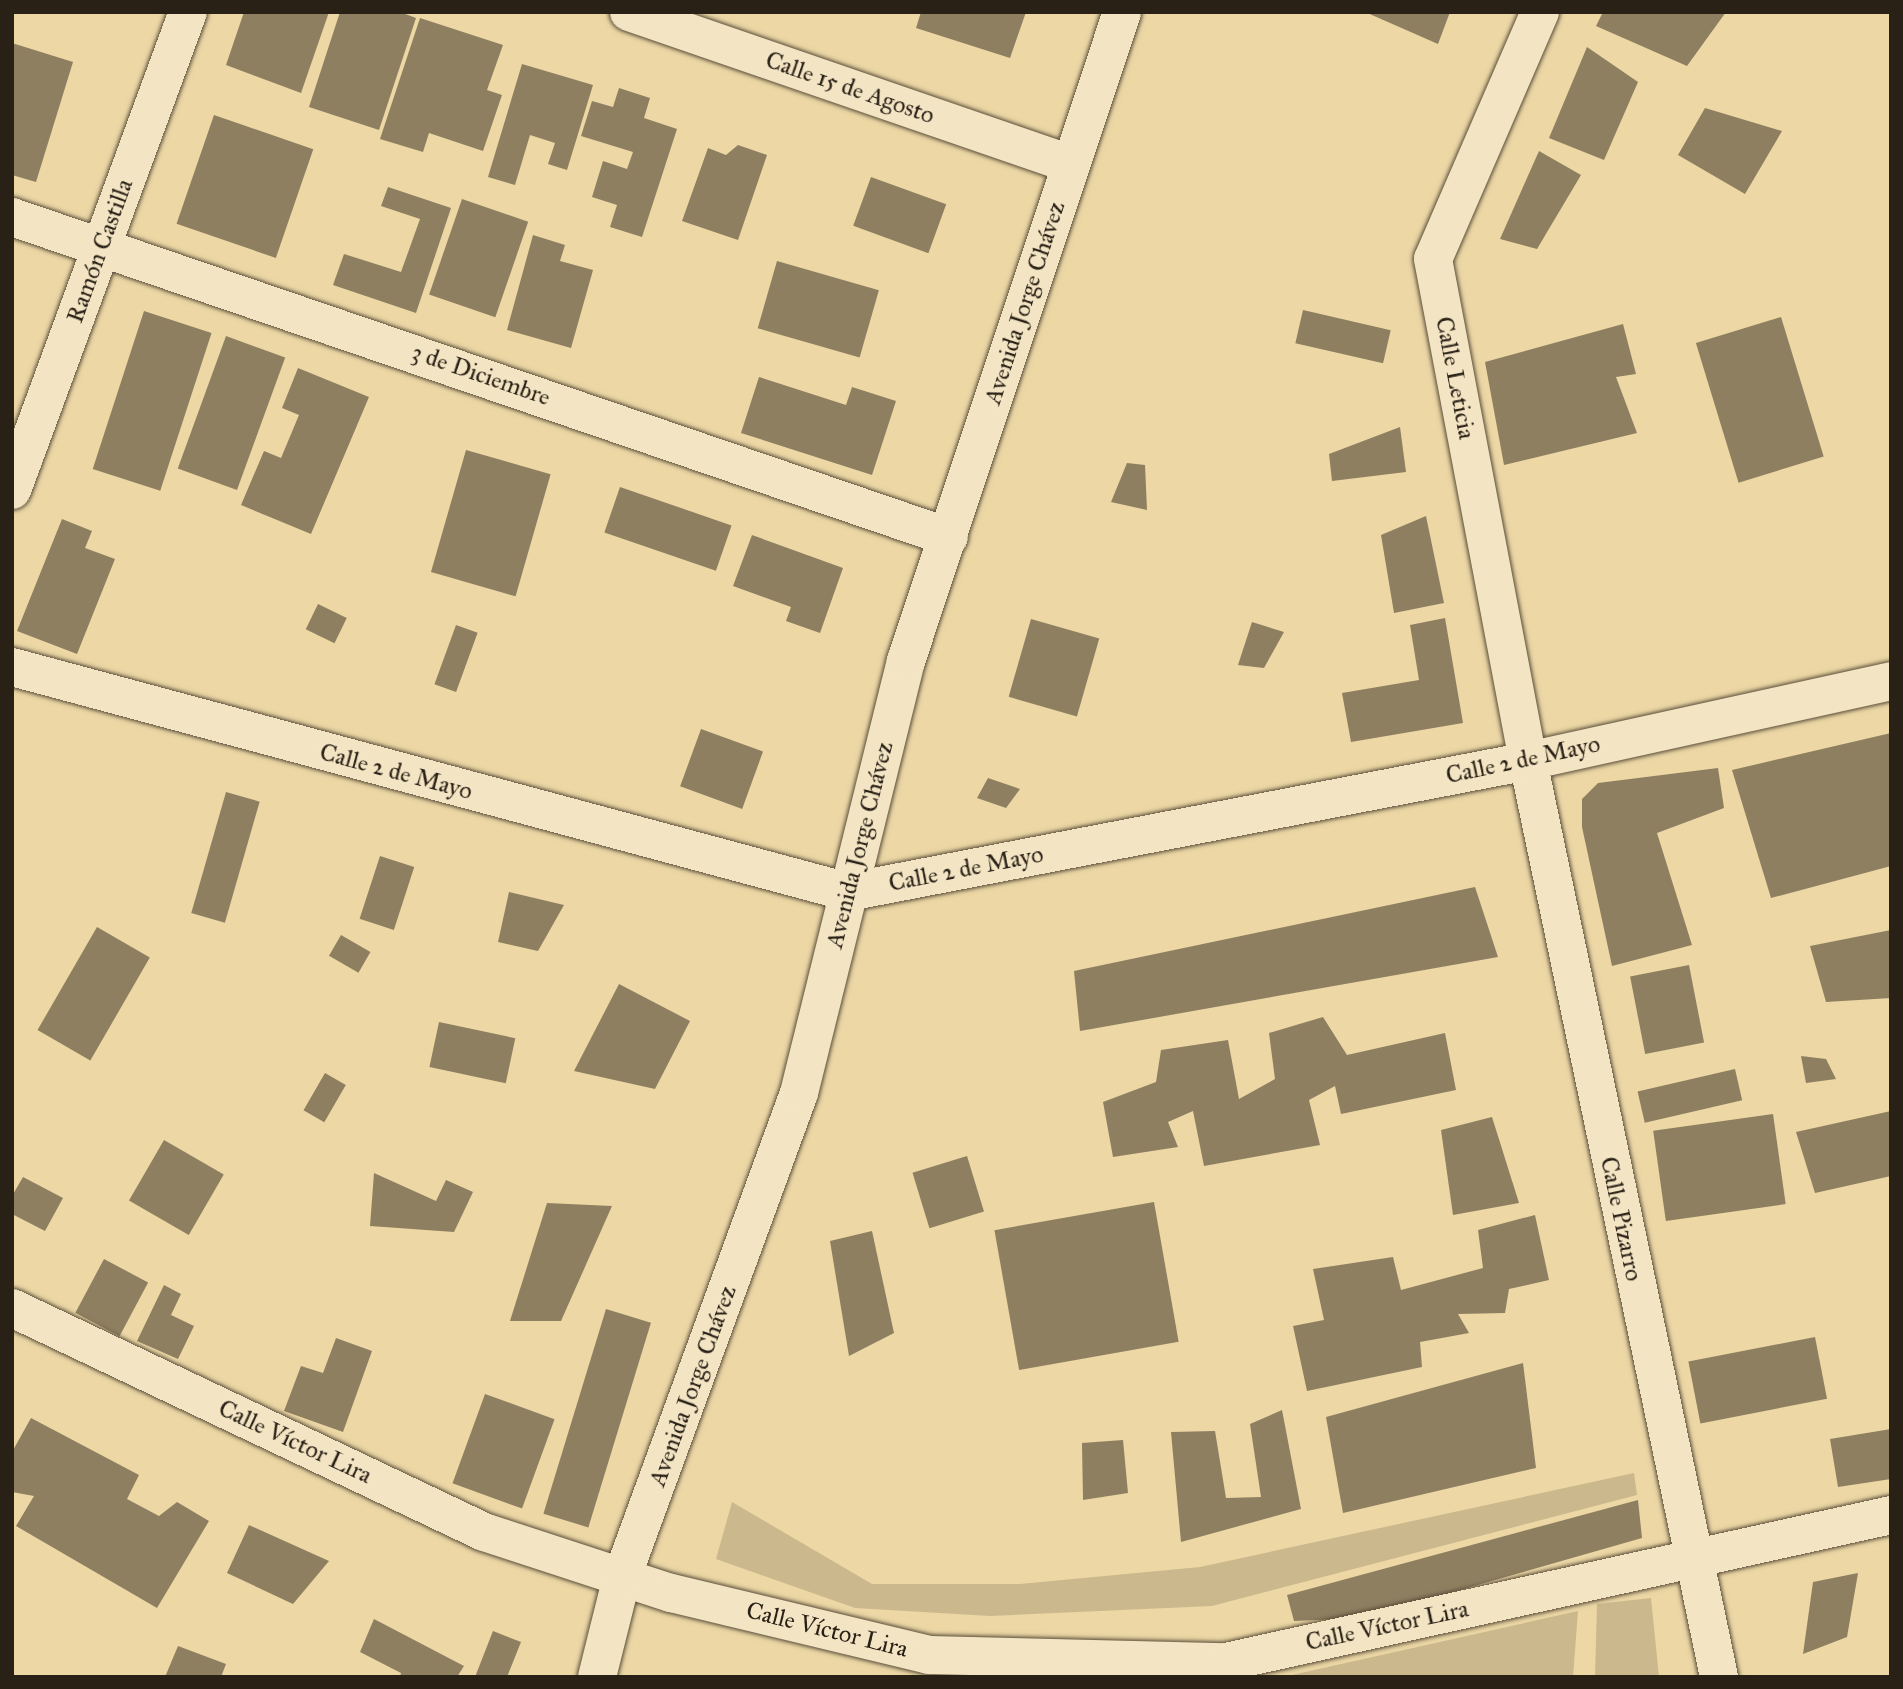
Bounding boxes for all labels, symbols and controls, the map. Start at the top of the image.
street label: Calle 15 de Agosto [762,46,938,130]
street label: Ramón Castilla [61,175,139,327]
street label: Avenida Jorge Chávez [979,198,1071,408]
street label: Calle Leticia [1429,314,1481,442]
street label: 3 de Diciembre [408,338,554,412]
street label: Calle 2 de Mayo [1443,730,1603,790]
street label: Calle 2 de Mayo [317,738,475,806]
street label: Avenida Jorge Chávez [820,739,900,951]
street label: Calle 2 de Mayo [886,840,1046,898]
street label: Calle Pizarro [1594,1154,1648,1284]
street label: Avenida Jorge Chávez [643,1281,743,1491]
street label: Calle Víctor Lira [214,1394,376,1490]
street label: Calle Víctor Lira [1303,1595,1471,1657]
street label: Calle Víctor Lira [743,1596,911,1664]

